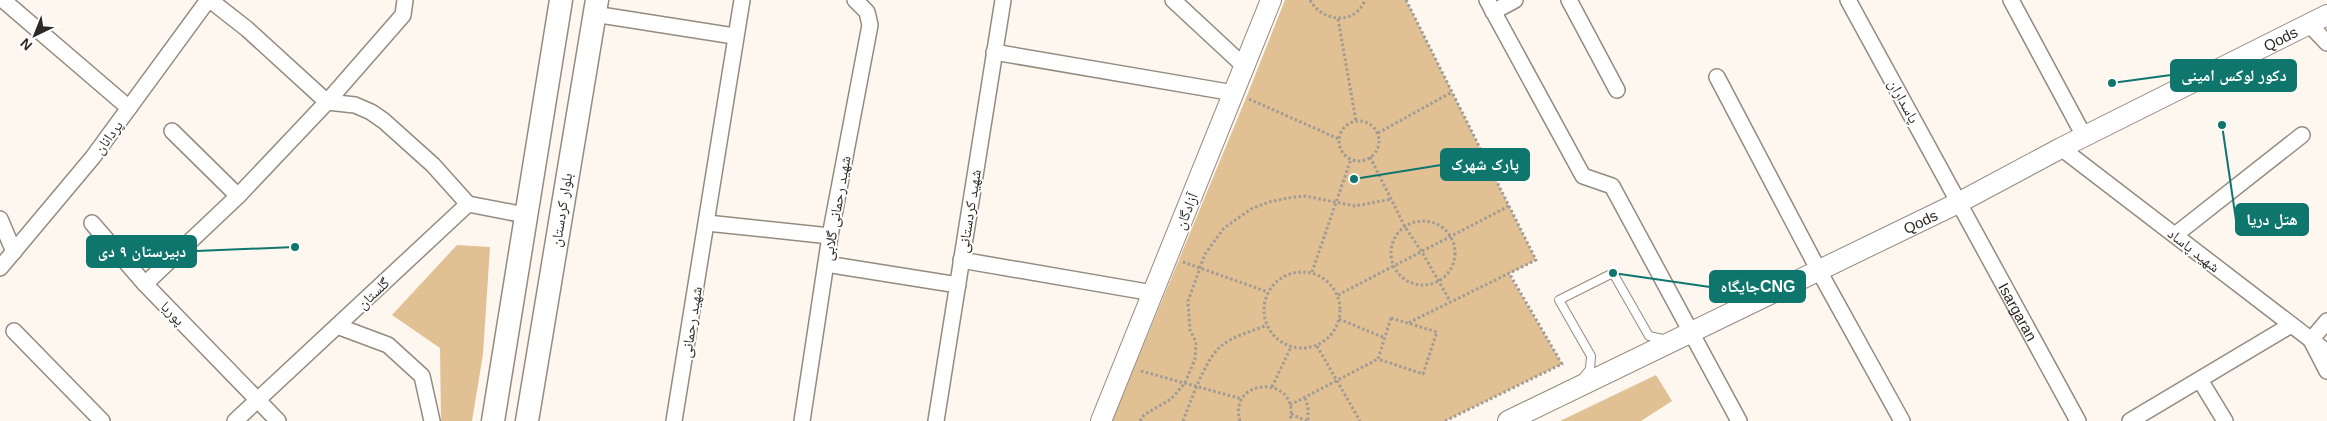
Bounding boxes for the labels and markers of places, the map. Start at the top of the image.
callout: دکور لوکس امینی [2171,60,2296,91]
callout: پارک شهرک [1441,149,1529,180]
callout: هتل دریا [2236,204,2308,235]
callout: دبیرستان ۹ دی [87,236,196,267]
callout: جایگاهCNG [1710,271,1805,302]

